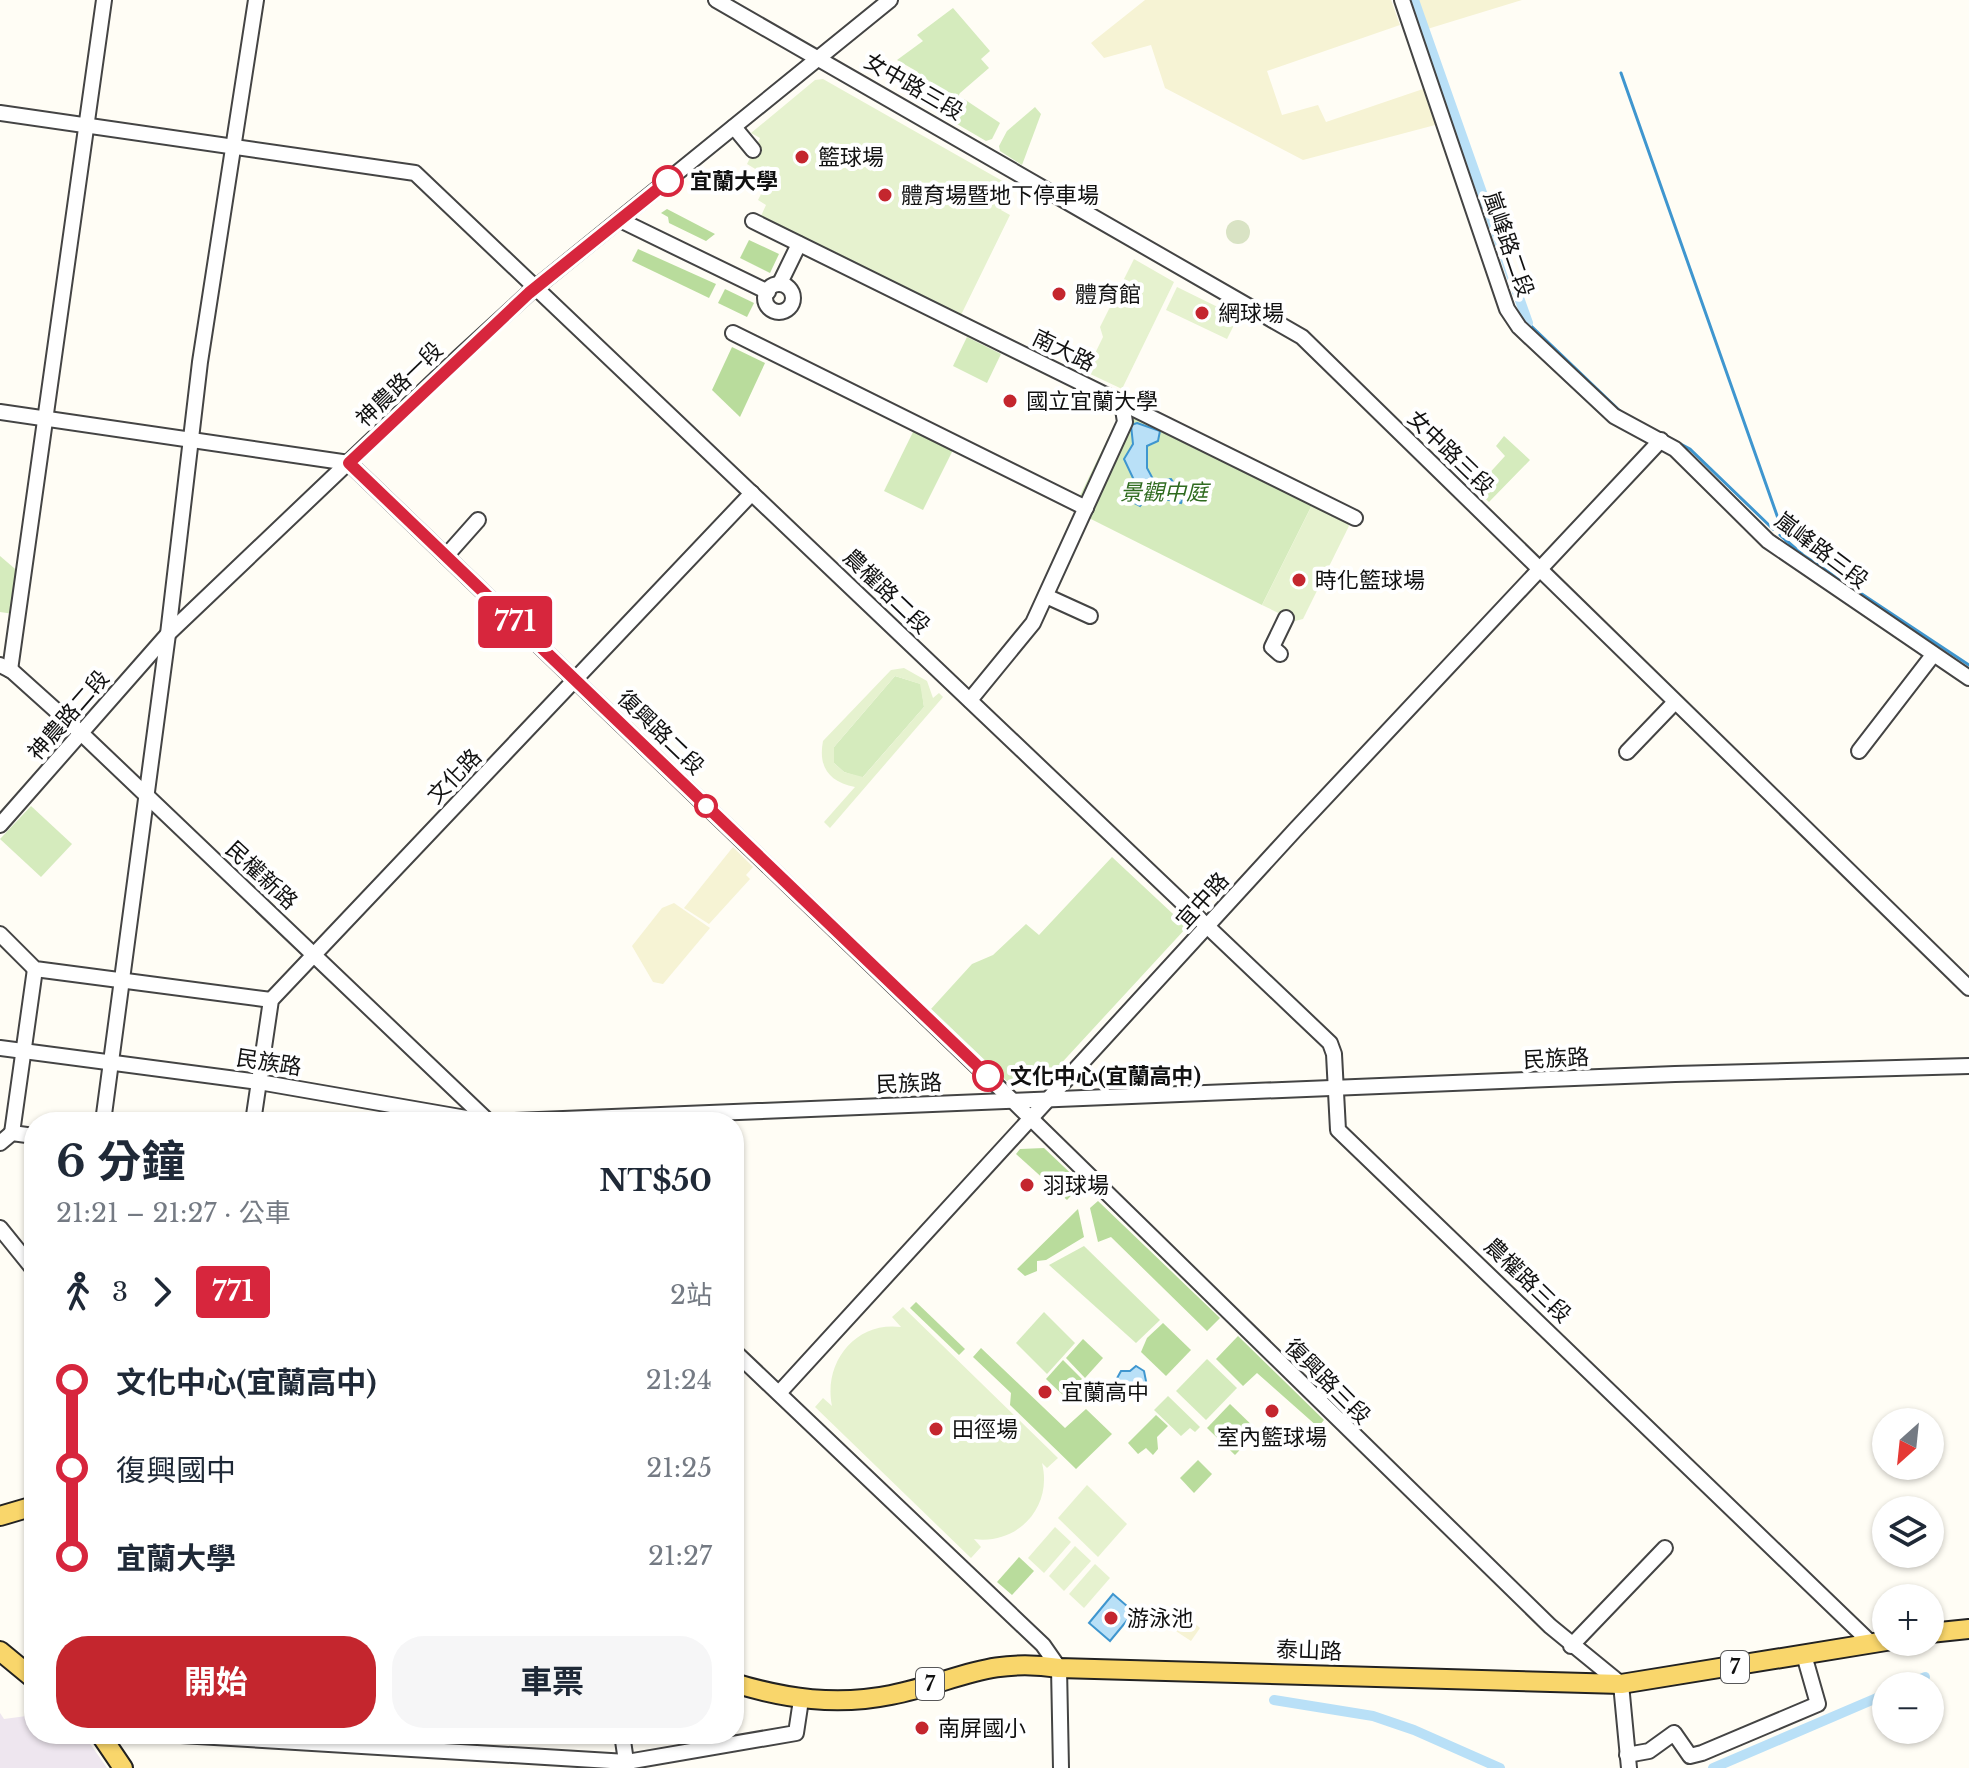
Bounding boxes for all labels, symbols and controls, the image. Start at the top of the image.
street label: 女中路三段 [859,47,968,126]
place label: 籃球場 [818,144,884,171]
marker: 籃球場 [793,148,811,166]
marker: 宜蘭大學 [653,166,683,196]
place label: 宜蘭大學 [690,168,778,195]
place label: 體育場暨地下停車場 [901,182,1099,209]
marker: 體育場暨地下停車場 [876,186,894,204]
street label: 嵐峰路二段 [1478,188,1539,301]
place label: 體育館 [1075,281,1141,308]
marker: 體育館 [1050,285,1068,303]
place label: 網球場 [1218,300,1284,327]
marker: 網球場 [1193,304,1211,322]
street label: 南大路 [1028,324,1099,377]
street label: 神農路一段 [350,336,448,432]
place label: 國立宜蘭大學 [1026,388,1158,415]
marker: 國立宜蘭大學 [1001,392,1019,410]
street label: 女中路三段 [1402,404,1500,500]
park label: 景觀中庭 [1120,479,1212,506]
street label: 嵐峰路三段 [1770,507,1874,594]
street label: 農權路二段 [838,543,936,639]
place label: 時化籃球場 [1315,567,1425,594]
marker: 時化籃球場 [1290,571,1308,589]
line badge: 771 [469,596,561,648]
text: 771 [494,604,536,639]
street label: 神農路二段 [22,665,115,766]
street label: 復興路二段 [612,684,710,780]
street label: 文化路 [422,743,487,809]
unlabelled marker [695,795,717,817]
street label: 民權新路 [220,835,303,915]
street label: 宜中路 [1170,867,1234,934]
street label: 民族路 [1522,1043,1590,1074]
street label: 民族路 [234,1044,304,1081]
marker: 文化中心(宜蘭高中) [973,1061,1003,1091]
place label: 文化中心(宜蘭高中) [1010,1063,1201,1090]
street label: 民族路 [876,1069,942,1098]
text: 6 分鐘 [56,1134,185,1189]
text: NT$50 [599,1162,712,1199]
place label: 羽球場 [1043,1172,1109,1199]
marker: 羽球場 [1018,1176,1036,1194]
text: 21:21 – 21:27 · 公車 [56,1197,291,1229]
street label: 農權路三段 [1479,1232,1577,1328]
icon: walk [56,1270,100,1314]
icon: forward [140,1270,184,1314]
text: 771 [212,1274,254,1309]
text: 3 [112,1276,128,1308]
text: 2站 [670,1279,712,1311]
street label: 復興路三段 [1279,1333,1376,1430]
text: 文化中心(宜蘭高中) [116,1364,377,1401]
text: 21:24 [646,1364,712,1396]
place label: 宜蘭高中 [1061,1379,1149,1406]
marker: 宜蘭高中 [1036,1383,1054,1401]
marker: 室內籃球場 [1263,1402,1281,1420]
north arrow [1872,1408,1944,1480]
map controls [1872,1408,1944,1744]
place label: 田徑場 [952,1416,1018,1443]
marker: 田徑場 [927,1420,945,1438]
place label: 室內籃球場 [1217,1424,1327,1451]
text: 復興國中 [116,1452,236,1489]
text: 21:25 [646,1452,712,1484]
button: layers [1872,1496,1944,1568]
text: 宜蘭大學 [116,1540,236,1577]
text: 21:27 [648,1540,712,1572]
button: + [1872,1584,1944,1656]
place label: 游泳池 [1127,1605,1193,1632]
marker: 游泳池 [1102,1609,1120,1627]
button: 開始 [56,1636,376,1728]
button: 車票 [392,1636,712,1728]
street label: 泰山路 [1276,1636,1342,1665]
road number: 7 [1721,1651,1749,1683]
road number: 7 [916,1668,944,1700]
button: − [1872,1672,1944,1744]
place label: 南屏國小 [938,1715,1026,1742]
marker: 南屏國小 [913,1719,931,1737]

